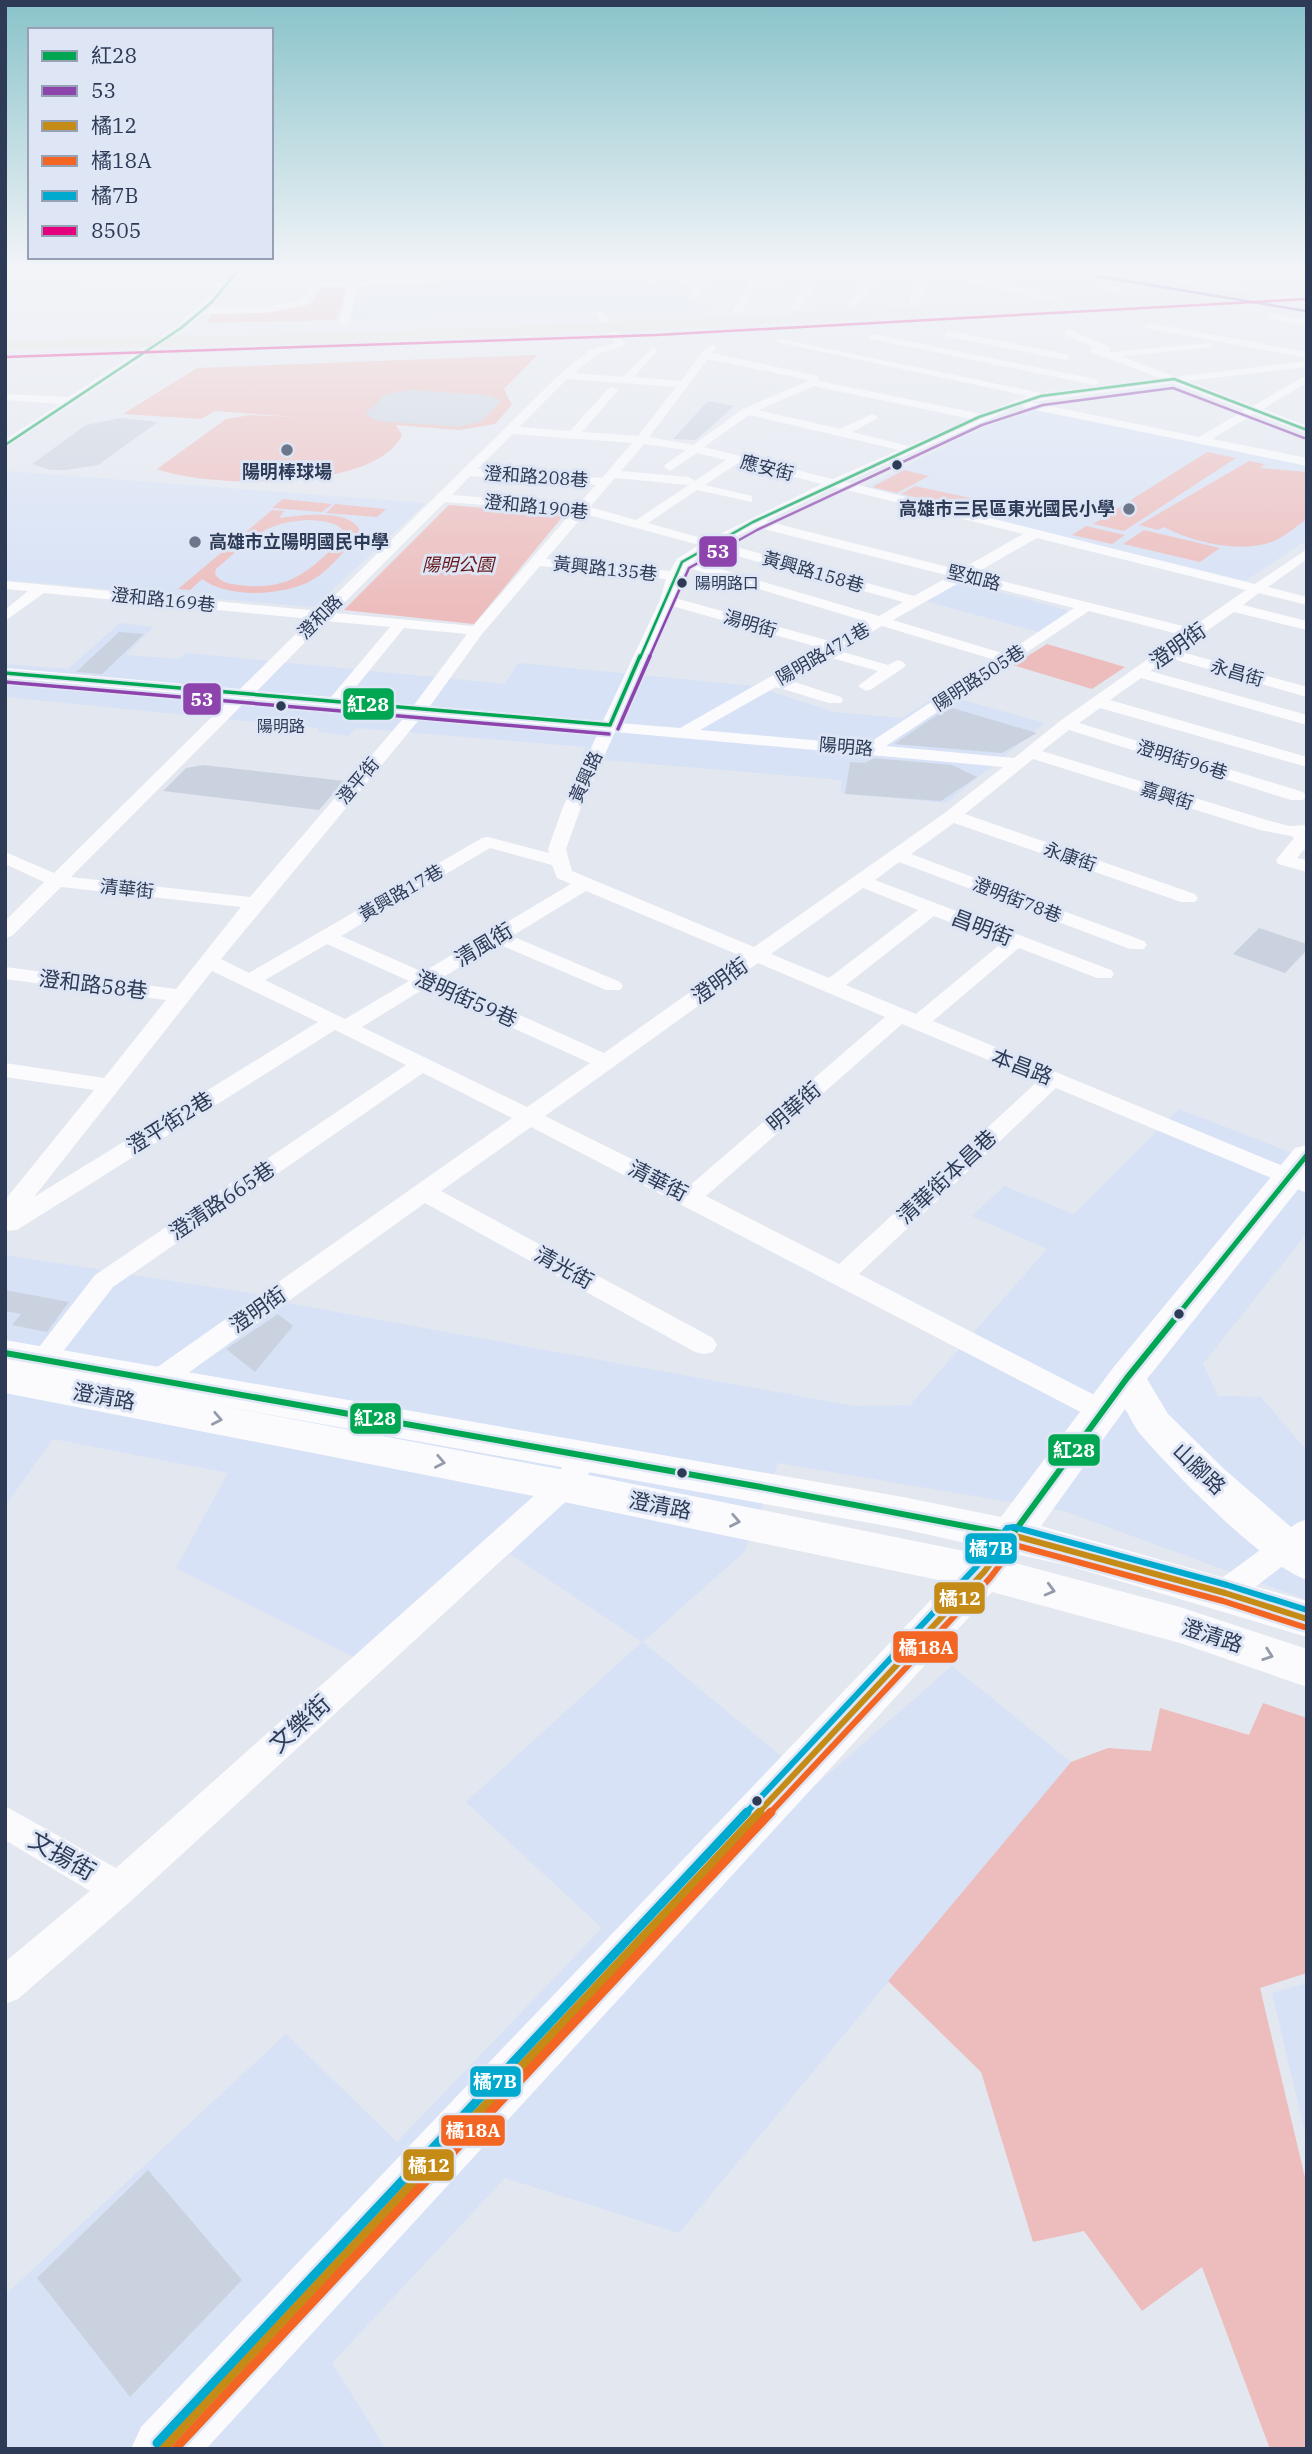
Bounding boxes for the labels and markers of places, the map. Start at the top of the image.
marker: 陽明棒球場 [279,442,295,458]
unlabelled marker [890,458,904,472]
place label: 陽明棒球場 [242,460,332,483]
place label: 高雄市三民區東光國民小學 [899,497,1115,520]
marker: 高雄市三民區東光國民小學 [1121,501,1137,517]
place label: 高雄市立陽明國民中學 [209,530,389,553]
marker: 高雄市立陽明國民中學 [187,534,203,550]
place label: 陽明路口 [695,573,759,593]
marker: 陽明路口 [675,576,689,590]
marker: 陽明路 [274,699,288,713]
place label: 陽明路 [257,716,305,736]
unlabelled marker [1172,1307,1186,1321]
unlabelled marker [675,1466,689,1480]
unlabelled marker [750,1794,764,1808]

